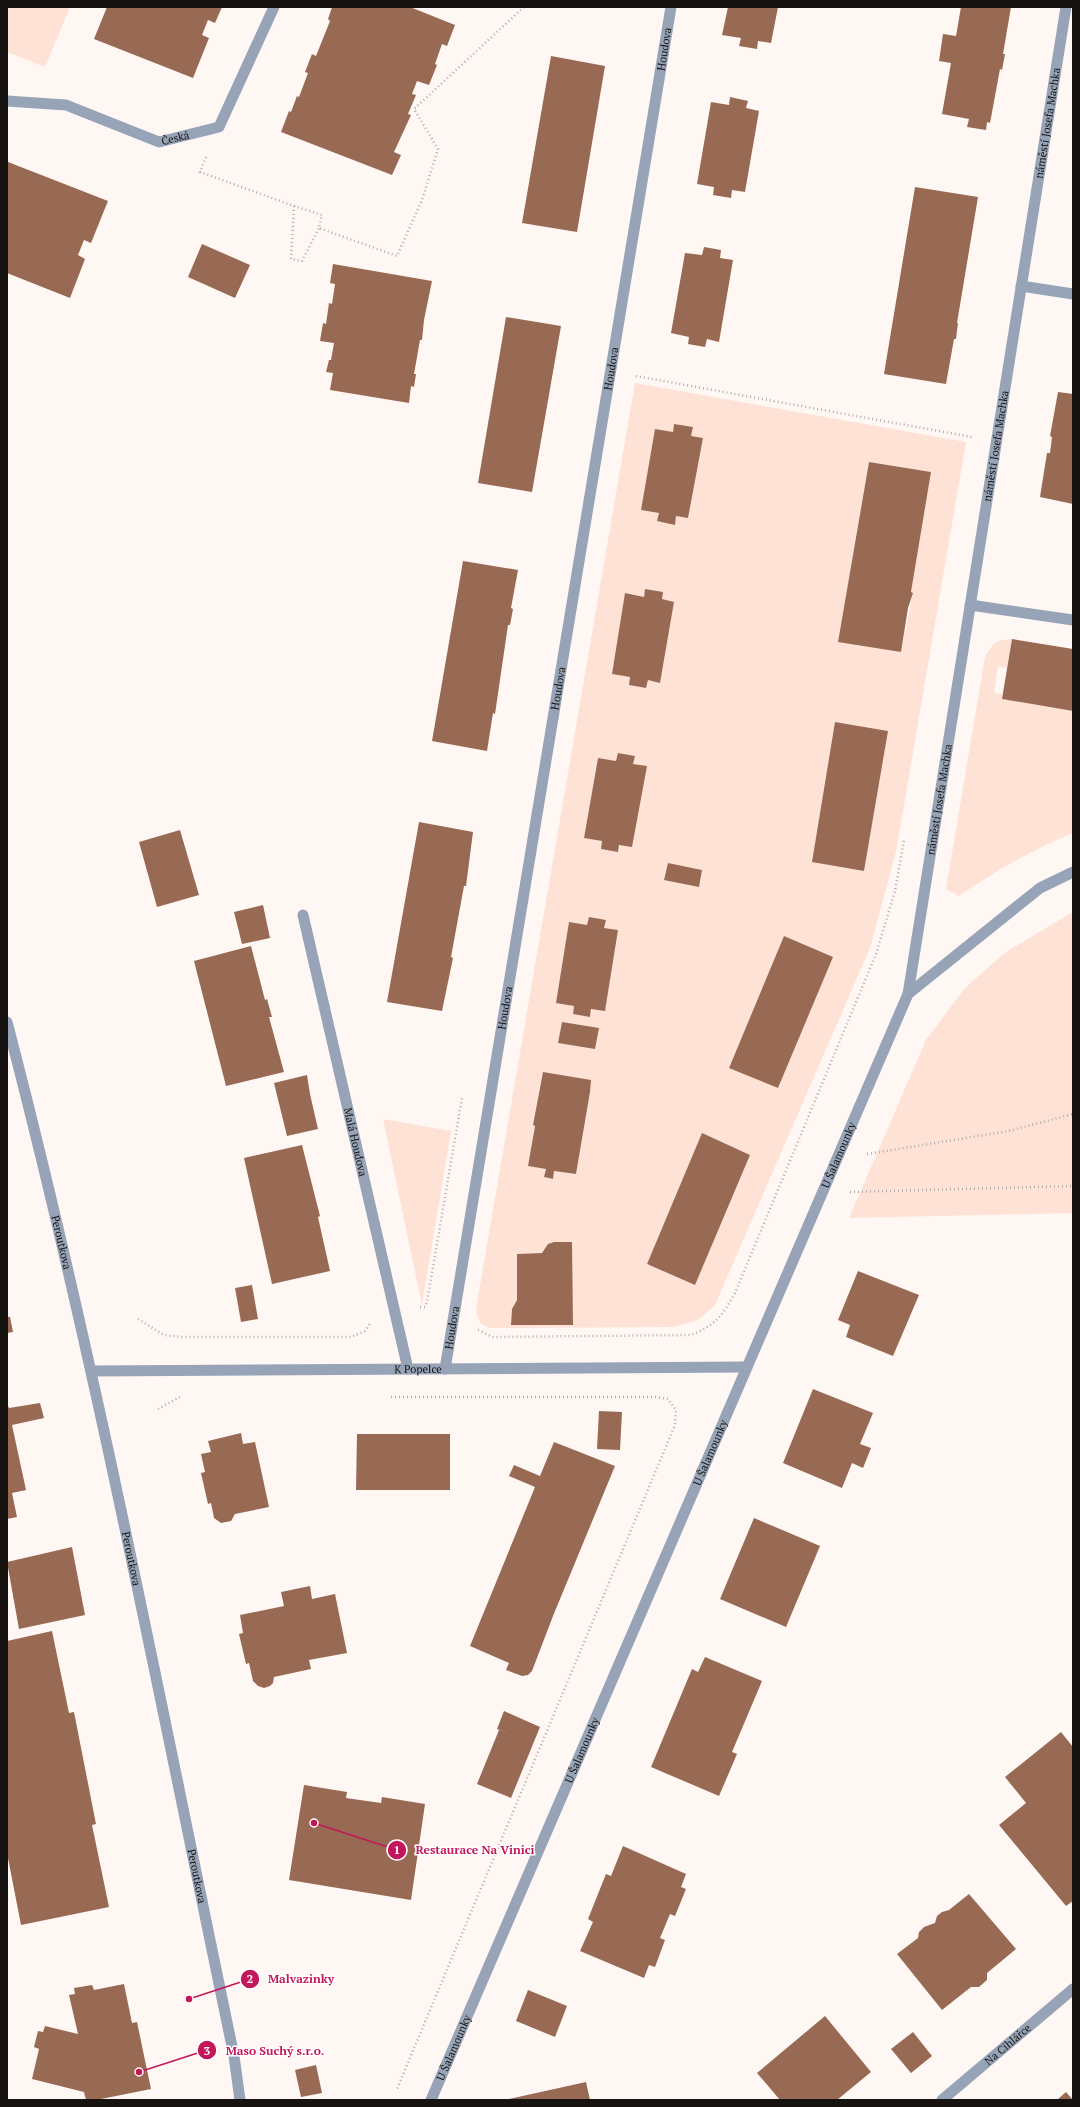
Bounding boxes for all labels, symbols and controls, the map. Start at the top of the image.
street label: Houdova [654,26,675,72]
street label: náměstí Josefa Machka [1032,66,1063,180]
street label: Česká [160,128,191,148]
street label: Houdova [601,346,622,391]
street label: náměstí Josefa Machka [980,389,1012,502]
street label: Houdova [547,665,568,711]
street label: náměstí Josefa Machka [923,743,955,856]
street label: Houdova [494,985,515,1031]
street label: Malá Houdova [341,1106,370,1178]
street label: U Šalamounky [818,1120,859,1190]
street label: Peroutkova [48,1214,75,1271]
street label: Houdova [441,1304,462,1350]
street label: K Popelce [394,1362,442,1376]
street label: U Šalamounky [690,1417,731,1488]
street label: Peroutkova [119,1530,144,1588]
street label: U Šalamounky [562,1715,602,1785]
callout: Restaurace Na Vinici [387,1838,543,1862]
text: 1 [394,1842,400,1857]
text: Restaurace Na Vinici [415,1842,535,1857]
street label: Peroutkova [185,1848,209,1905]
callout: Malvazinky [240,1967,342,1991]
text: 2 [247,1971,254,1986]
text: Malvazinky [268,1971,335,1986]
street label: U Šalamounky [433,2012,474,2083]
street label: Na Cihlářce [981,2020,1034,2068]
callout: Maso Suchý s.r.o. [197,2038,332,2062]
text: 3 [204,2043,211,2058]
text: Maso Suchý s.r.o. [226,2043,324,2058]

